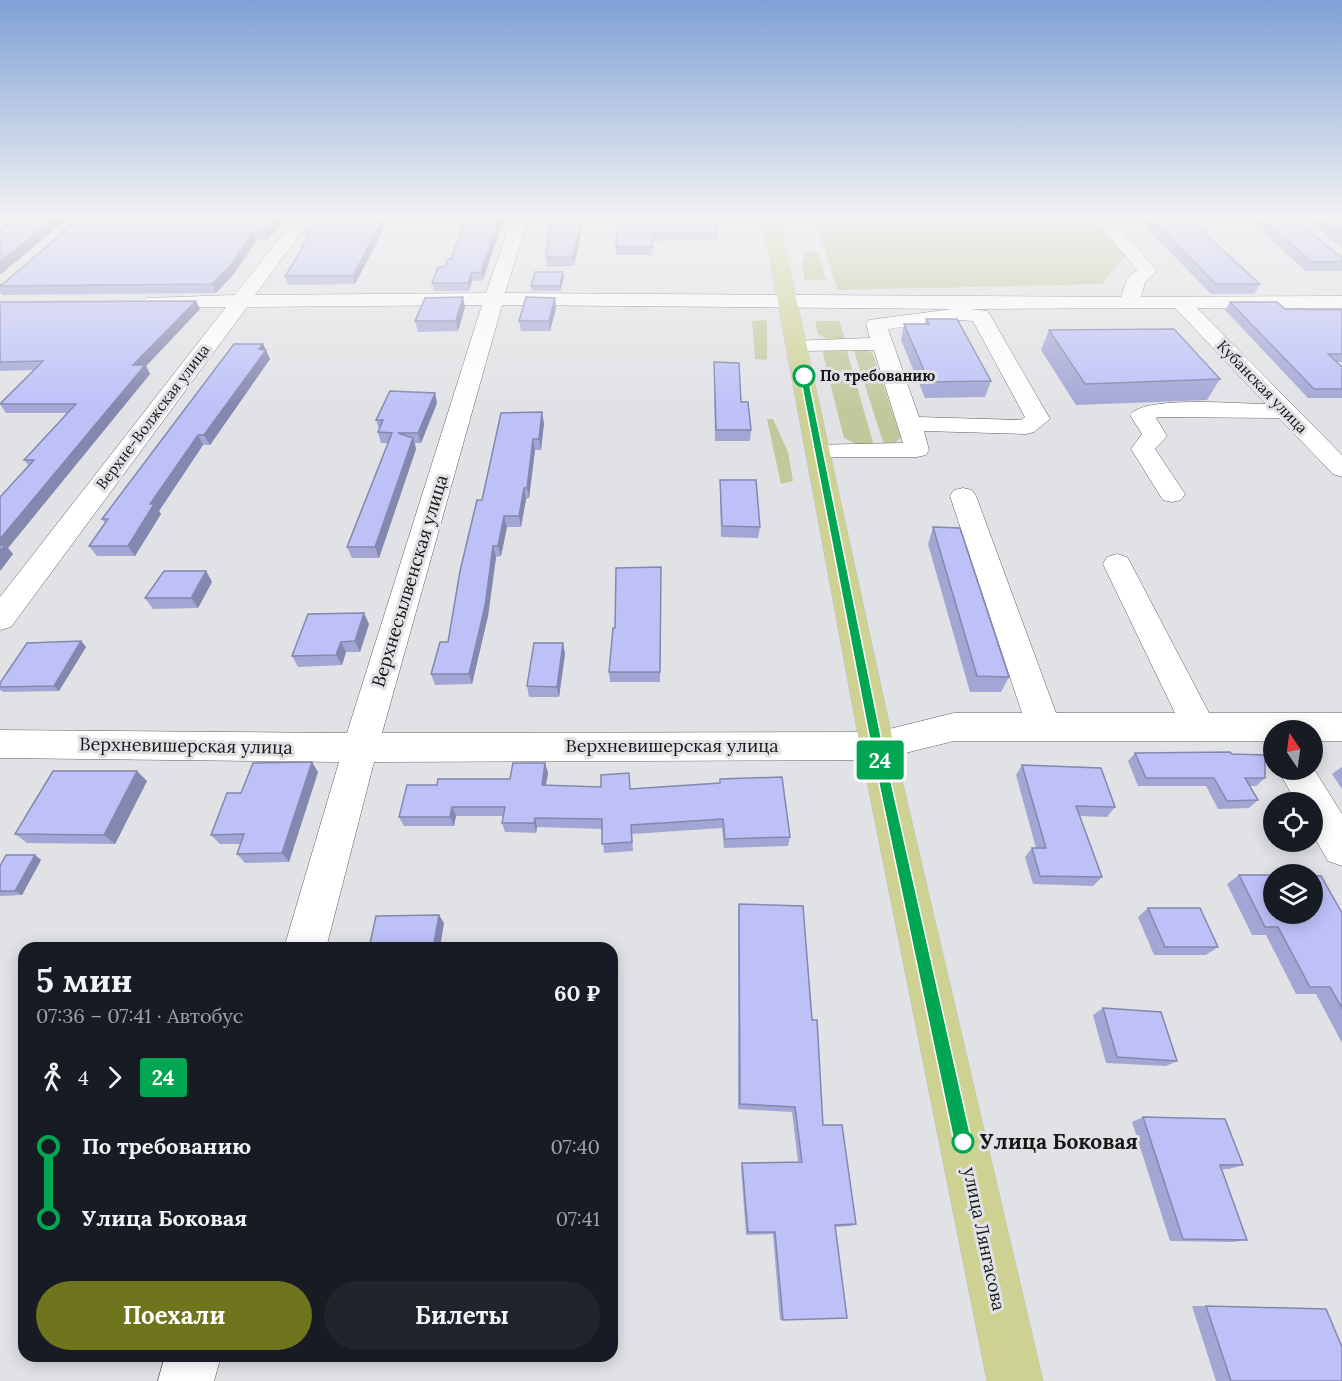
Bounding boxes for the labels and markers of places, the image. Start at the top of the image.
marker: По требованию [793,365,815,387]
place label: По требованию [820,366,935,385]
place label: Улица Боковая [980,1128,1138,1155]
marker: Улица Боковая [952,1131,974,1153]

